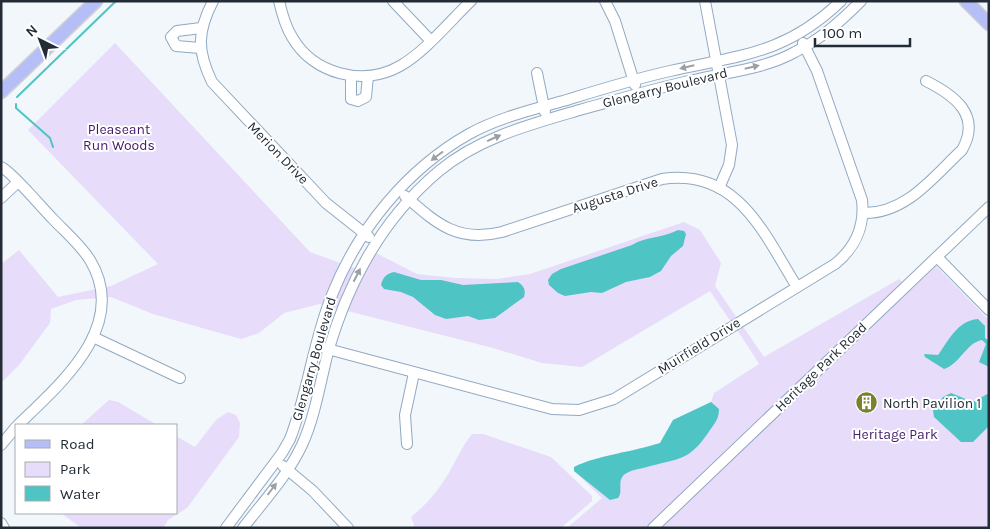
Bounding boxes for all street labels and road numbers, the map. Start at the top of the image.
street label: Glengarry Boulevard [601,64,729,112]
street label: Merion Drive [244,118,312,188]
street label: Augusta Drive [570,173,660,217]
street label: Glengarry Boulevard [288,295,340,423]
street label: Muirfield Drive [655,314,743,378]
street label: Heritage Park Road [772,319,870,415]

